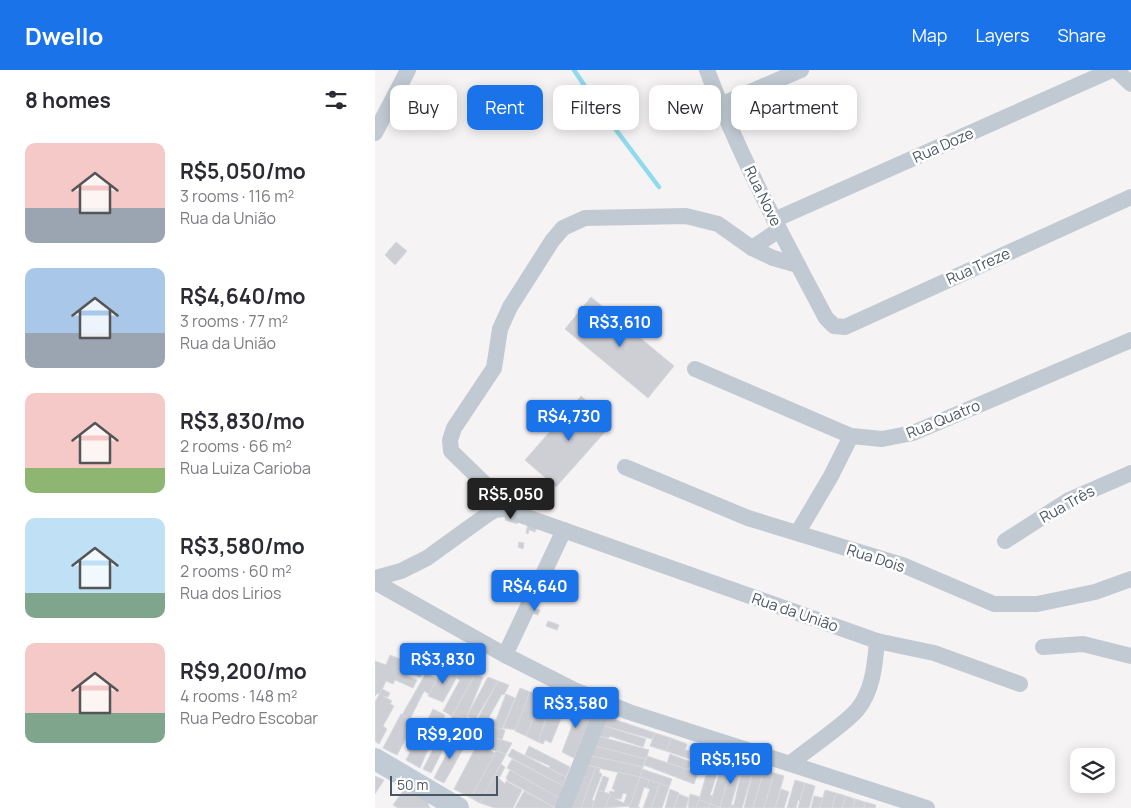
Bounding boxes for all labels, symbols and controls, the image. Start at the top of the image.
text: Dwello [25,19,103,52]
text: Map [912,23,947,47]
text: Layers [975,23,1029,47]
text: Share [1057,23,1106,47]
chip: Buy [390,85,457,130]
chip: Rent [467,85,543,130]
chip: Filters [553,85,639,130]
chip: New [649,85,721,130]
chip: Apartment [731,85,857,130]
text: 8 homes [25,86,111,114]
icon: filters [322,86,350,114]
street label: Rua Doze [909,122,977,168]
text: R$5,050/mo [180,157,306,185]
street label: Rua Nove [739,162,787,230]
icon: home [65,163,125,223]
text: 3 rooms · 116 m² [180,185,294,207]
text: Rua da União [180,207,276,229]
street label: Rua Treze [943,242,1014,289]
text: R$4,640/mo [180,282,306,310]
icon: home [65,288,125,348]
pin: R$3,610 [574,306,666,348]
text: 3 rooms · 77 m² [180,310,288,332]
text: R$3,610 [589,311,651,333]
text: Rua da União [180,332,276,354]
street label: Rua Quatro [903,395,983,443]
pin: R$4,730 [523,400,615,442]
text: R$4,730 [537,405,601,427]
text: R$3,830/mo [180,407,305,435]
icon: home [65,413,125,473]
text: 2 rooms · 66 m² [180,435,292,457]
text: Rua Luiza Carioba [180,457,311,479]
pin: R$5,050 [465,478,557,520]
street label: Rua Três [1036,480,1098,528]
text: R$5,050 [478,483,544,505]
text: R$3,580/mo [180,532,305,560]
icon: home [65,538,125,598]
street label: Rua Dois [844,539,908,577]
text: 2 rooms · 60 m² [180,560,292,582]
pin: R$4,640 [489,570,581,612]
text: R$4,640 [502,575,568,597]
text: Rua dos Lirios [180,582,281,604]
street label: Rua da União [749,587,841,637]
pin: R$3,830 [397,642,489,685]
text: R$3,830 [411,648,475,670]
text: R$9,200/mo [180,657,307,685]
icon: home [65,663,125,723]
text: 4 rooms · 148 m² [180,685,297,707]
pin: R$3,580 [530,686,622,729]
text: R$3,580 [544,692,608,714]
text: Rua Pedro Escobar [180,707,318,729]
pin: R$9,200 [404,718,496,760]
text: R$9,200 [417,723,483,745]
pin: R$5,150 [685,742,777,785]
text: R$5,150 [701,748,761,770]
map controls [1070,748,1115,793]
button: layers [1070,748,1115,793]
scale bar [390,773,497,796]
text: 50 m [397,775,428,794]

